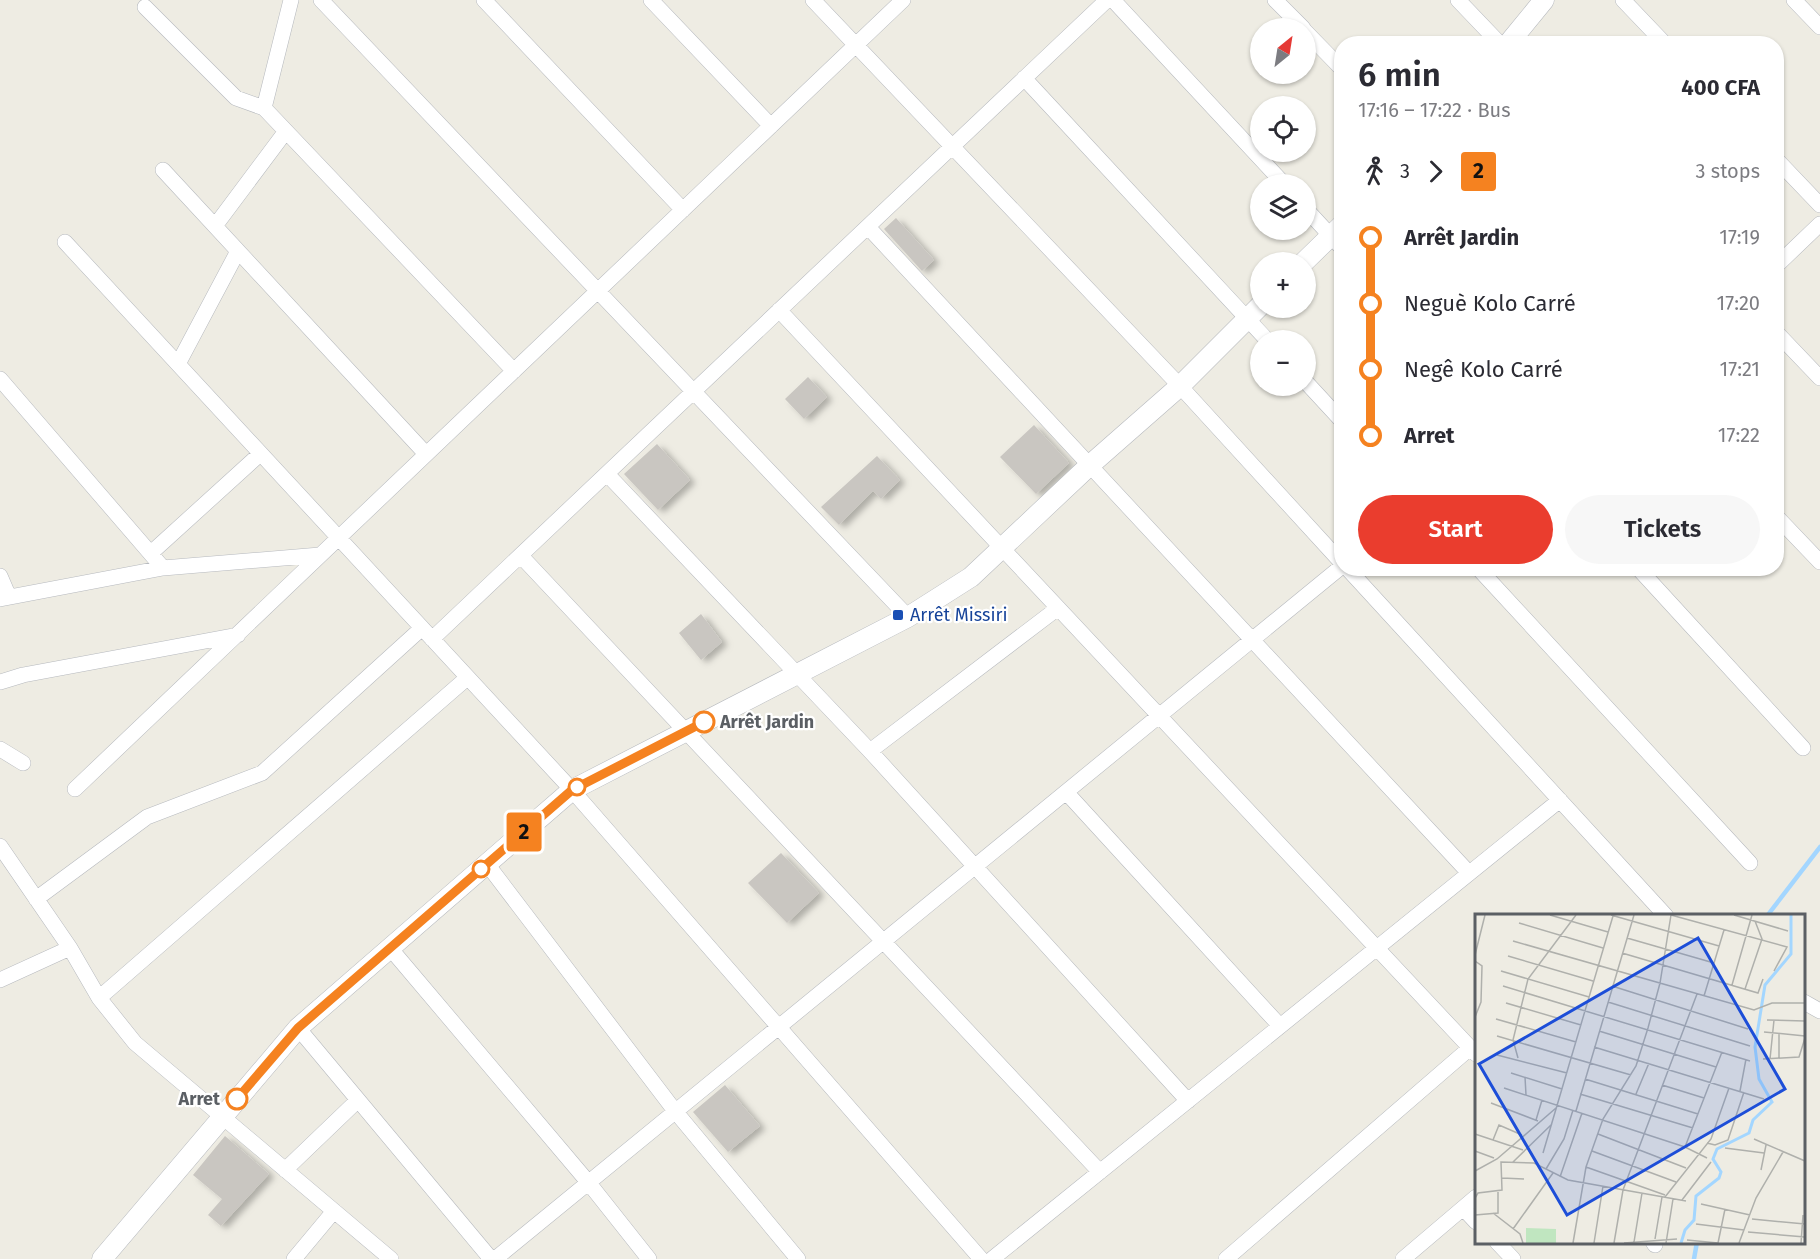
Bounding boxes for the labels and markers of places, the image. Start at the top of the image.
place label: Arrêt Missiri [910,604,1008,626]
marker: Arrêt Missiri [891,608,905,622]
marker: Arrêt Jardin [693,711,715,733]
place label: Arrêt Jardin [719,711,814,733]
unlabelled marker [568,778,586,796]
unlabelled marker [472,860,490,878]
place label: Arret [178,1088,221,1110]
marker: Arret [226,1088,248,1110]

